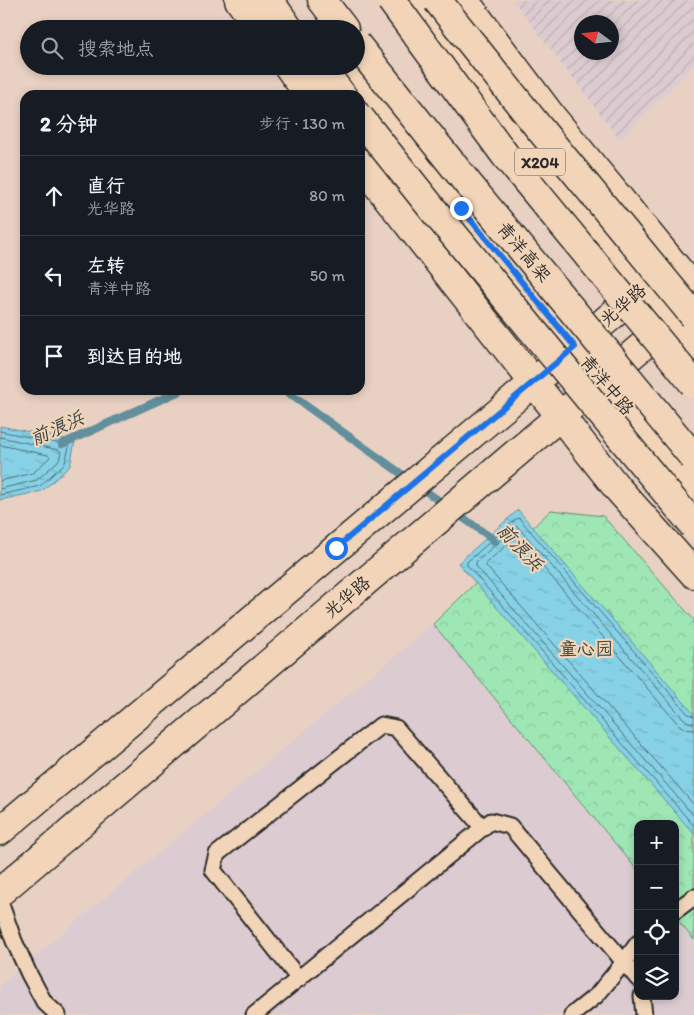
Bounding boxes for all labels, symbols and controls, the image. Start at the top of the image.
north arrow [574,15,619,60]
search box [20,20,365,75]
icon: search [38,34,66,62]
text: 搜索地点 [78,37,154,60]
text: 2 分钟 [40,111,98,136]
text: 步行 · 130 m [259,114,345,133]
road number: X204 [515,148,565,176]
text: 直行 [87,174,125,197]
icon: ahead [40,182,68,210]
text: 80 m [309,186,345,205]
route end [450,197,473,220]
text: 光华路 [87,199,135,218]
street label: 青洋高架 [492,217,556,287]
text: 左转 [87,254,125,277]
icon: left [40,262,68,290]
text: 50 m [310,266,345,285]
text: 青洋中路 [87,279,151,298]
street label: 光华路 [595,279,651,331]
icon: arrive [40,342,68,370]
text: 到达目的地 [87,345,182,368]
street label: 青洋中路 [575,350,639,420]
water label: 前浪浜 [26,405,89,450]
water label: 前浪浜 [492,518,549,576]
route start [325,537,348,560]
street label: 光华路 [319,571,375,623]
park label: 童心园 [559,638,613,660]
map controls [634,820,679,1000]
button: + [634,820,679,865]
button: − [634,865,679,910]
button: locate [634,910,679,955]
button: layers [634,955,679,1000]

